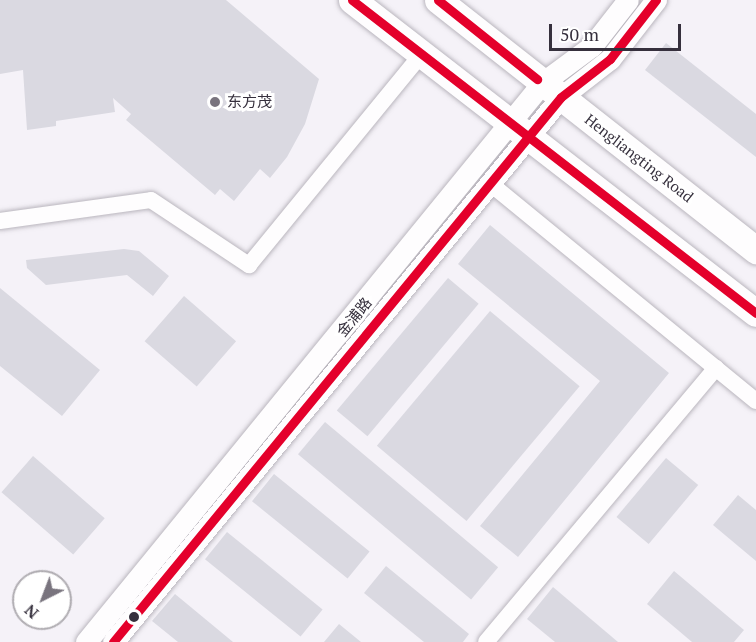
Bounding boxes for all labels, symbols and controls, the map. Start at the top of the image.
scale bar [552,12,684,50]
text: 50 m [560,22,599,46]
place label: 东方茂 [227,93,272,111]
marker: 东方茂 [208,95,222,109]
street label: Hengliangting Road [581,110,697,206]
street label: 金浦路 [333,294,375,340]
north arrow [12,570,72,630]
text: N [19,600,43,624]
unlabelled marker [128,611,140,623]

